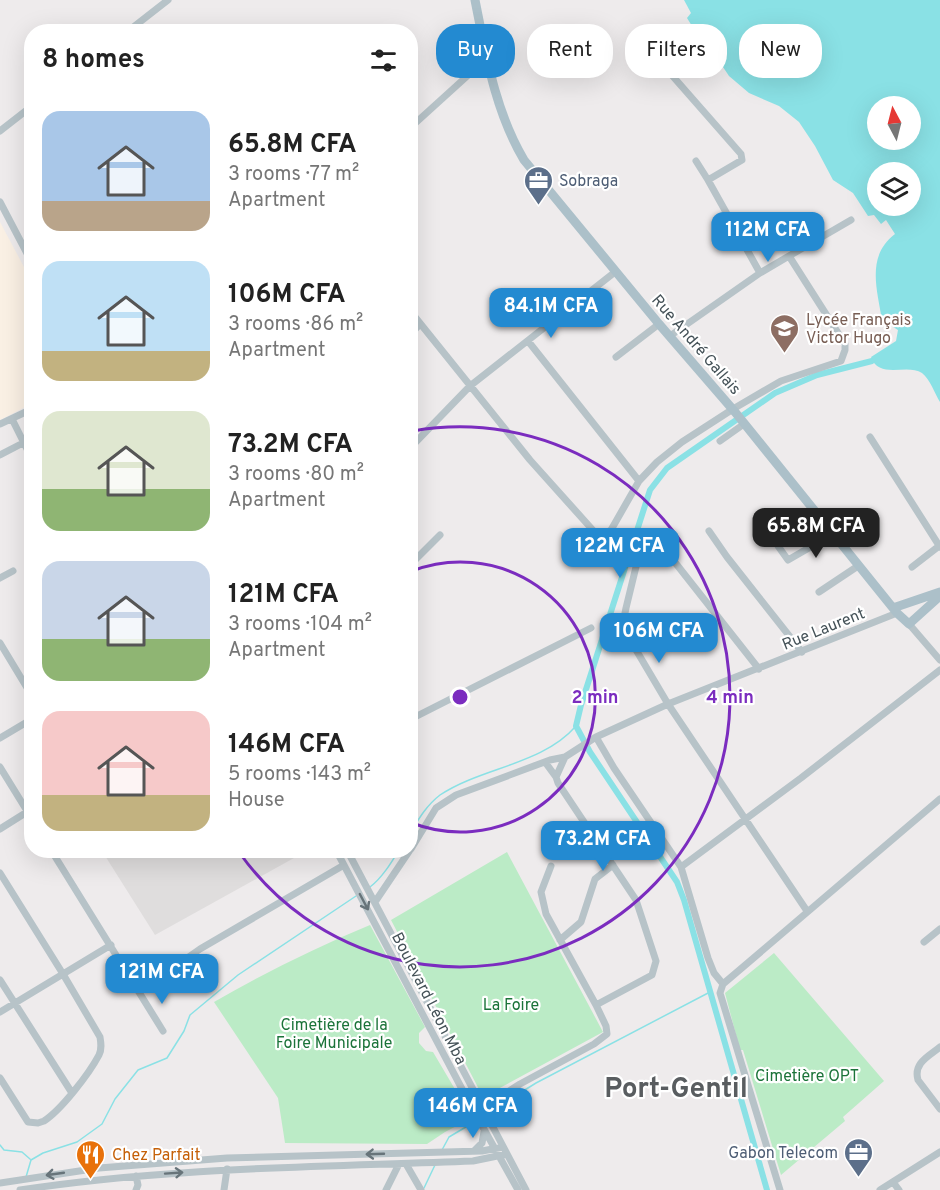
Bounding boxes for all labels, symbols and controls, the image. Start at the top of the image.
chip: Buy [436,24,515,78]
chip: Rent [527,24,613,78]
chip: Filters [625,24,727,78]
chip: New [739,24,822,78]
text: 8 homes [42,44,145,77]
icon: filters [367,44,400,77]
north arrow [867,96,921,150]
map controls [867,96,921,216]
text: 65.8M CFA [228,129,357,162]
icon: home [90,135,162,207]
text: 3 rooms · 77 m² [228,162,359,188]
button: layers [867,162,921,216]
office icon: Sobraga [522,164,554,206]
place label: Sobraga [559,172,618,192]
text: Apartment [228,188,326,214]
pin: 112M CFA [706,212,830,263]
text: 112M CFA [725,218,811,244]
text: 106M CFA [228,279,346,312]
icon: home [90,285,162,357]
pin: 84.1M CFA [482,288,620,339]
street label: Rue André Gallais [647,291,744,399]
text: 84.1M CFA [503,294,599,320]
place label: Lycée Français Victor Hugo [806,311,911,349]
text: 3 rooms · 86 m² [228,312,363,338]
school or university icon: Lycée Français Victor Hugo [769,312,801,354]
text: Apartment [228,338,326,364]
text: 73.2M CFA [228,429,353,462]
icon: home [90,435,162,507]
text: 3 rooms · 80 m² [228,462,364,488]
text: Apartment [228,488,326,514]
pin: 65.8M CFA [747,508,885,559]
text: 65.8M CFA [767,514,865,540]
pin: 122M CFA [558,528,682,579]
text: 122M CFA [575,534,665,560]
text: 121M CFA [228,579,339,612]
icon: home [90,585,162,657]
street label: Rue Laurent [779,604,868,656]
text: 3 rooms · 104 m² [228,612,372,638]
pin: 106M CFA [597,613,721,664]
text: 106M CFA [614,619,704,645]
text: Apartment [228,638,326,664]
centre of rings [450,687,470,707]
text: 2 min [571,687,619,710]
text: 4 min [706,687,754,710]
text: 146M CFA [228,729,345,762]
icon: home [90,735,162,807]
text: 5 rooms · 143 m² [228,762,371,788]
text: House [228,788,284,814]
pin: 73.2M CFA [534,821,672,872]
text: 73.2M CFA [555,827,651,853]
one-way arrow [359,892,370,910]
street label: Boulevard Léon Mba [386,929,470,1068]
pin: 121M CFA [100,954,224,1005]
text: 121M CFA [119,960,205,986]
park label: La Foire [483,996,539,1016]
park label: Cimetière de la Foire Municipale [276,1016,392,1054]
park label: Cimetière OPT [755,1067,859,1087]
district label: Port-Gentil [604,1072,748,1108]
pin: 146M CFA [411,1088,535,1139]
text: 146M CFA [428,1094,518,1120]
office icon: Gabon Telecom [843,1136,875,1178]
restaurant icon: Chez Parfait [75,1138,107,1180]
place label: Gabon Telecom [728,1144,838,1164]
place label: Chez Parfait [112,1146,200,1166]
one-way arrow [366,1149,386,1160]
one-way arrow [163,1167,183,1178]
one-way arrow [46,1168,66,1179]

